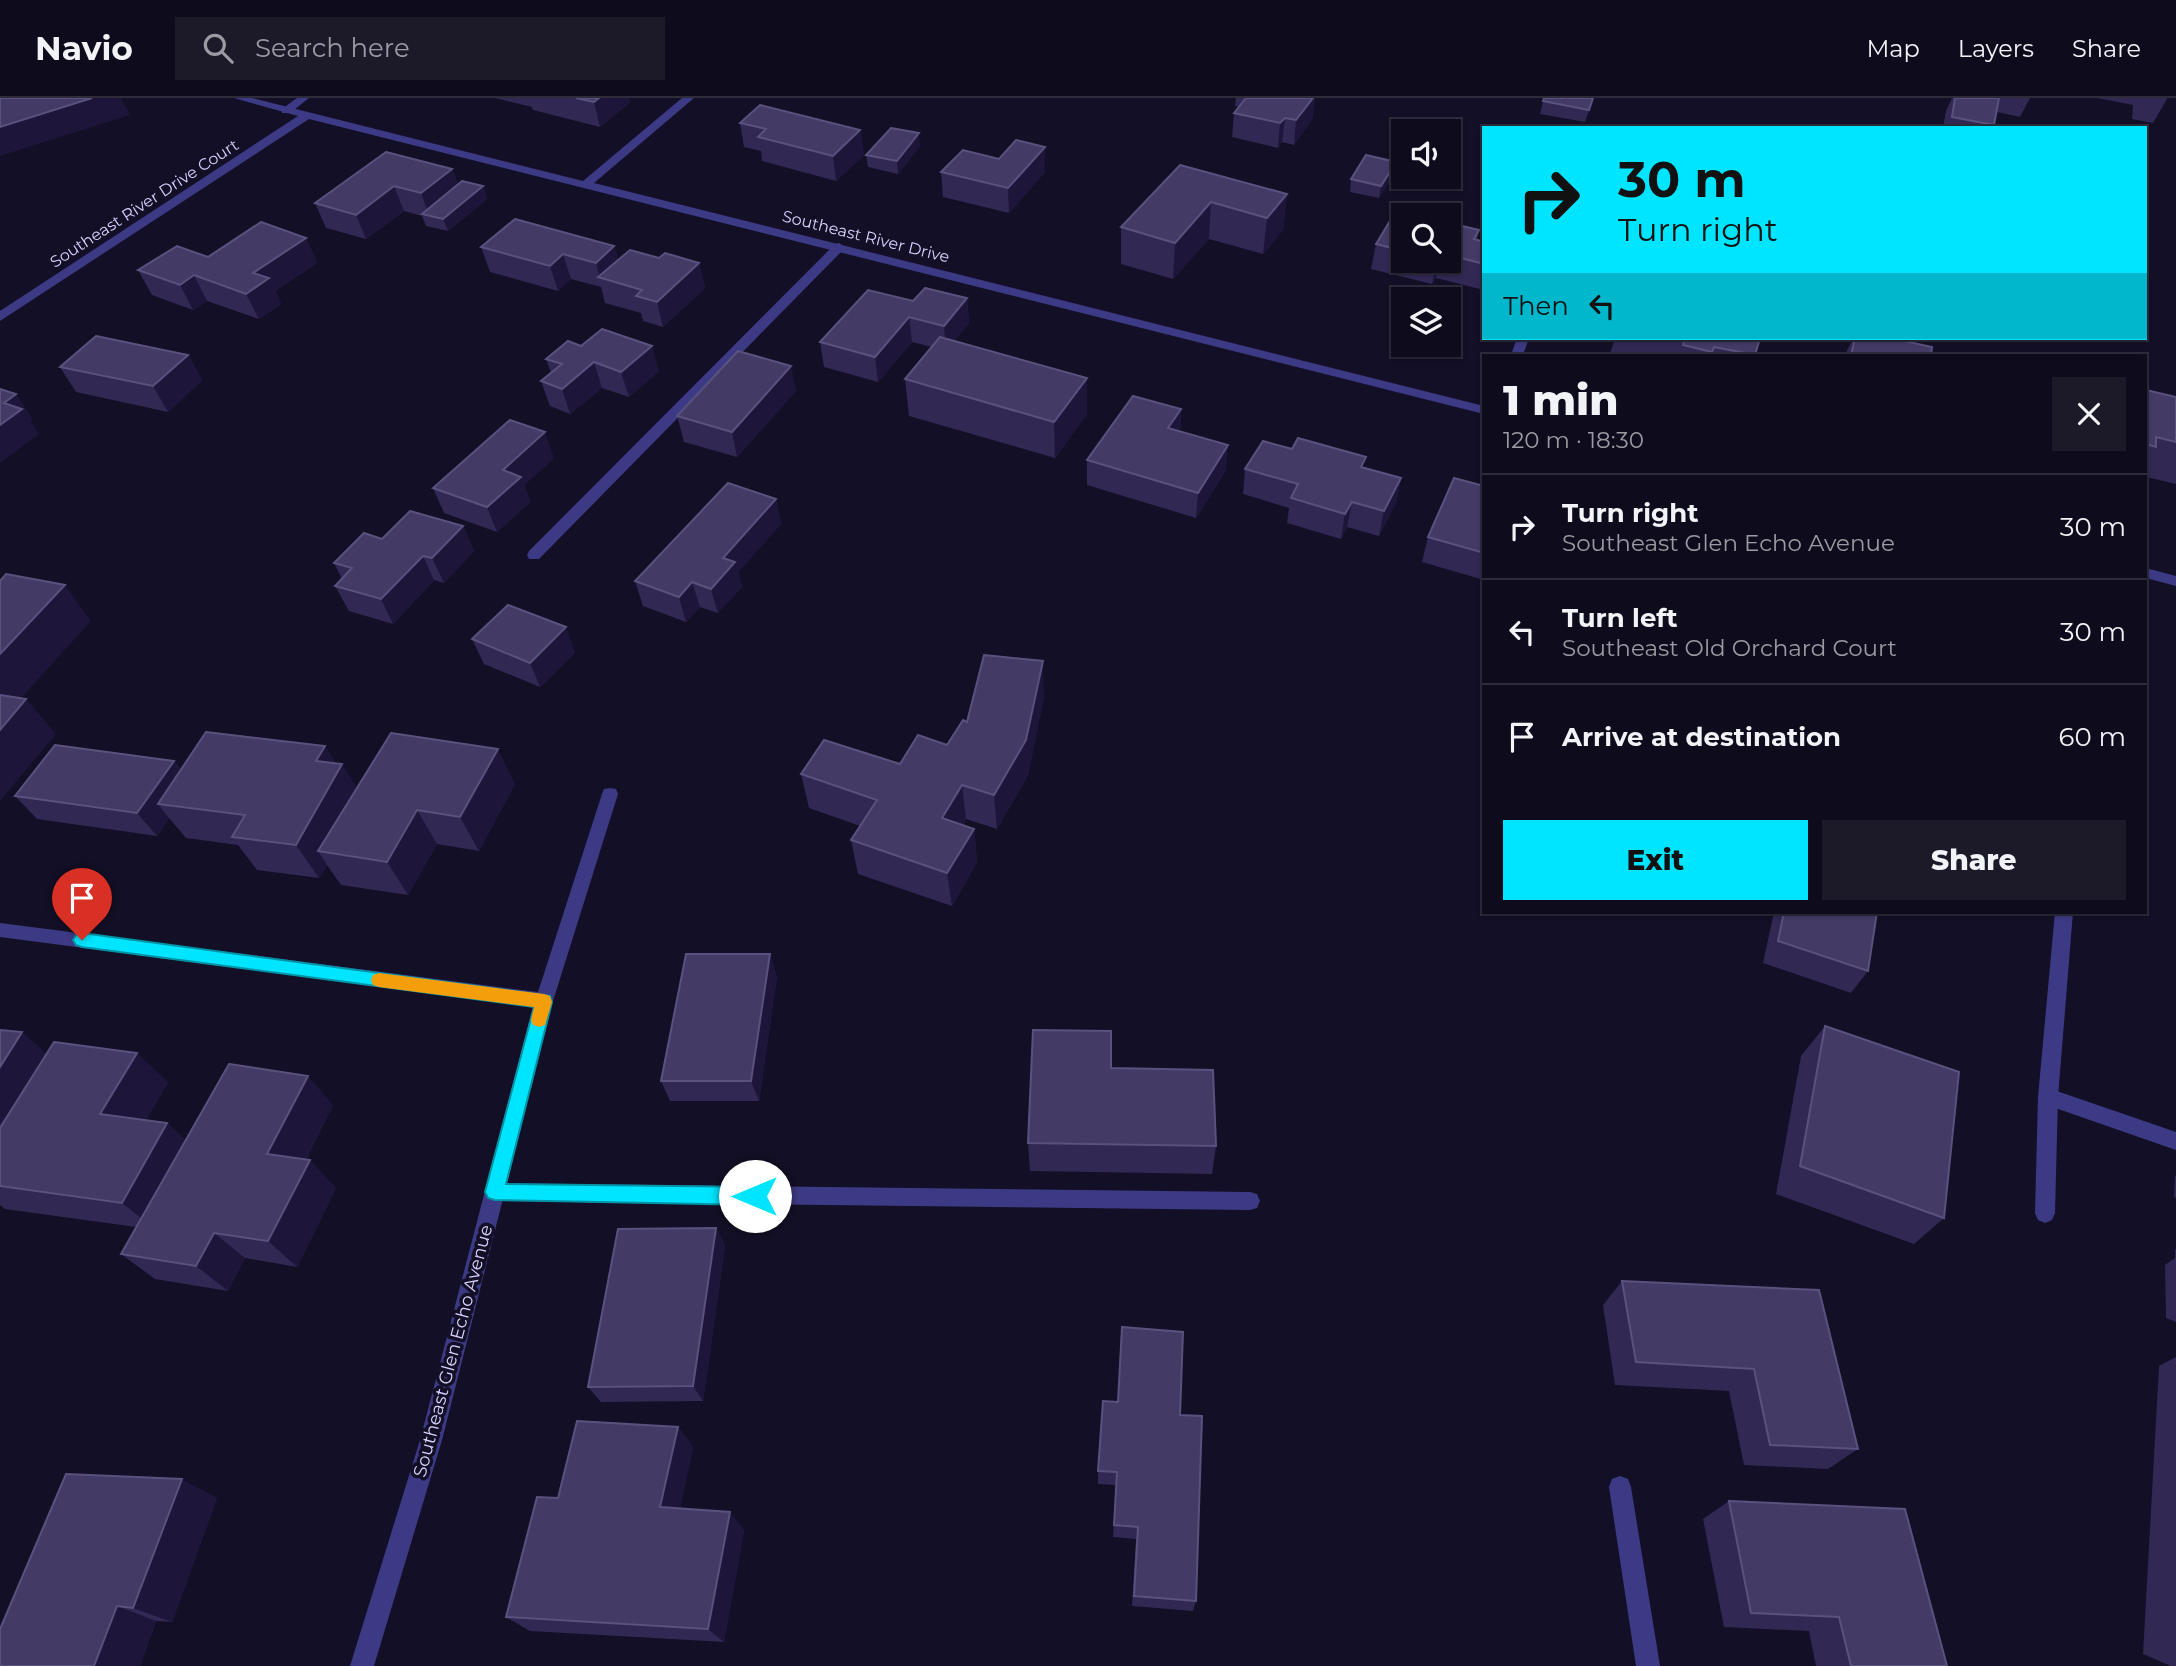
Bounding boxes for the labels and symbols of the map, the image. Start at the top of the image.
street label: Southeast River Drive Court [46,135,242,272]
street label: Southeast River Drive [780,206,952,266]
pin [52,868,112,940]
position arrow [718,1159,792,1233]
street label: Southeast Glen Echo Avenue [409,1222,497,1480]

